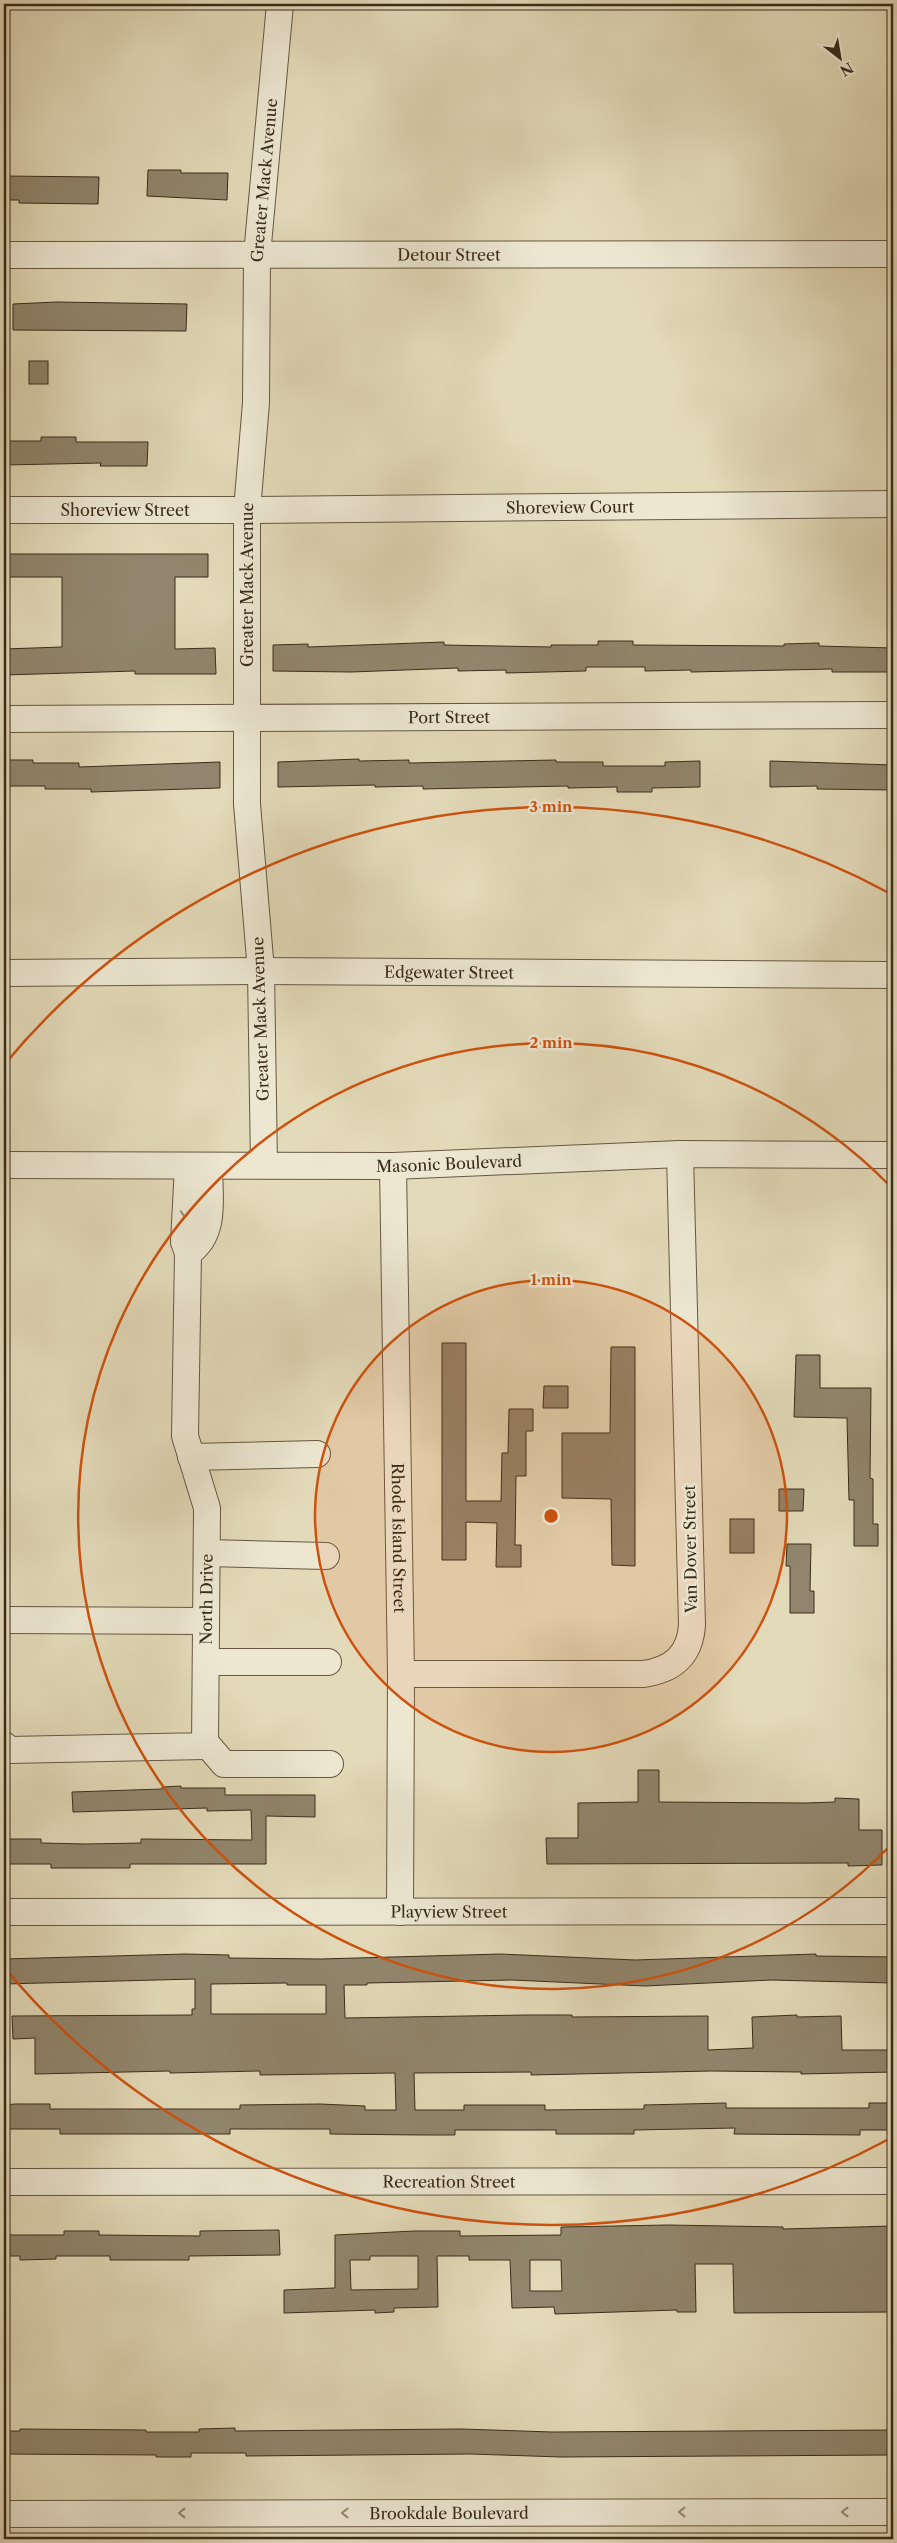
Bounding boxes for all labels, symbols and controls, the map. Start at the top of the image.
north arrow [814,32,864,82]
text: N [837,58,857,80]
street label: Greater Mack Avenue [247,97,281,262]
street label: Detour Street [397,244,501,265]
street label: Shoreview Court [506,496,635,518]
street label: Shoreview Street [60,500,190,520]
street label: Greater Mack Avenue [237,501,258,667]
street label: Port Street [408,707,490,727]
text: 3 min [530,797,573,816]
street label: Greater Mack Avenue [247,936,273,1102]
street label: Edgewater Street [384,962,514,983]
text: 2 min [529,1033,573,1052]
street label: Masonic Boulevard [376,1151,523,1176]
one-way arrow [180,1211,191,1219]
text: 1 min [530,1270,572,1289]
street label: Rhode Island Street [388,1463,410,1613]
street label: Van Dover Street [679,1484,701,1614]
centre of rings [542,1507,560,1525]
street label: North Drive [196,1554,217,1645]
street label: Playview Street [391,1901,508,1922]
street label: Recreation Street [383,2171,516,2192]
street label: Brookdale Boulevard [369,2503,529,2523]
one-way arrow [678,2507,686,2517]
one-way arrow [840,2507,848,2517]
one-way arrow [178,2508,186,2518]
one-way arrow [340,2508,348,2518]

